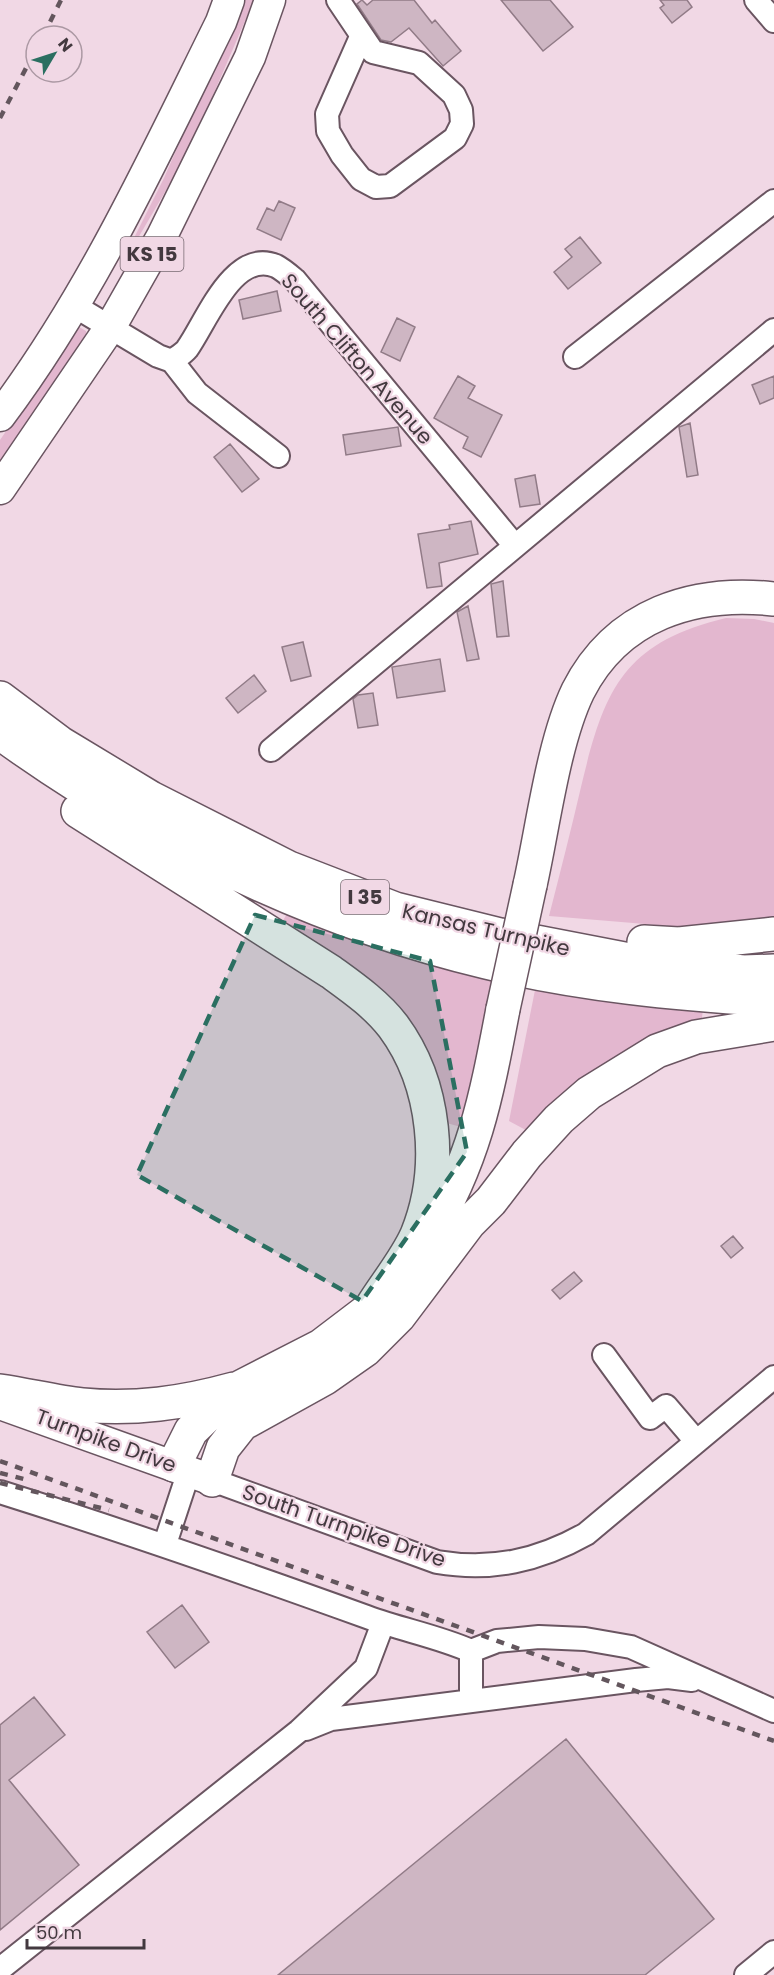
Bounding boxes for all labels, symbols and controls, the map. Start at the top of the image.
north arrow [24,24,84,84]
text: N [53,33,78,57]
road number: KS 15 [120,237,184,271]
street label: South Clifton Avenue [275,267,440,451]
road number: I 35 [341,880,389,914]
street label: Kansas Turnpike [399,896,573,963]
street label: Turnpike Drive [32,1402,180,1479]
street label: South Turnpike Drive [239,1477,450,1574]
scale bar [27,1912,144,1950]
text: 50 m [36,1920,82,1945]

